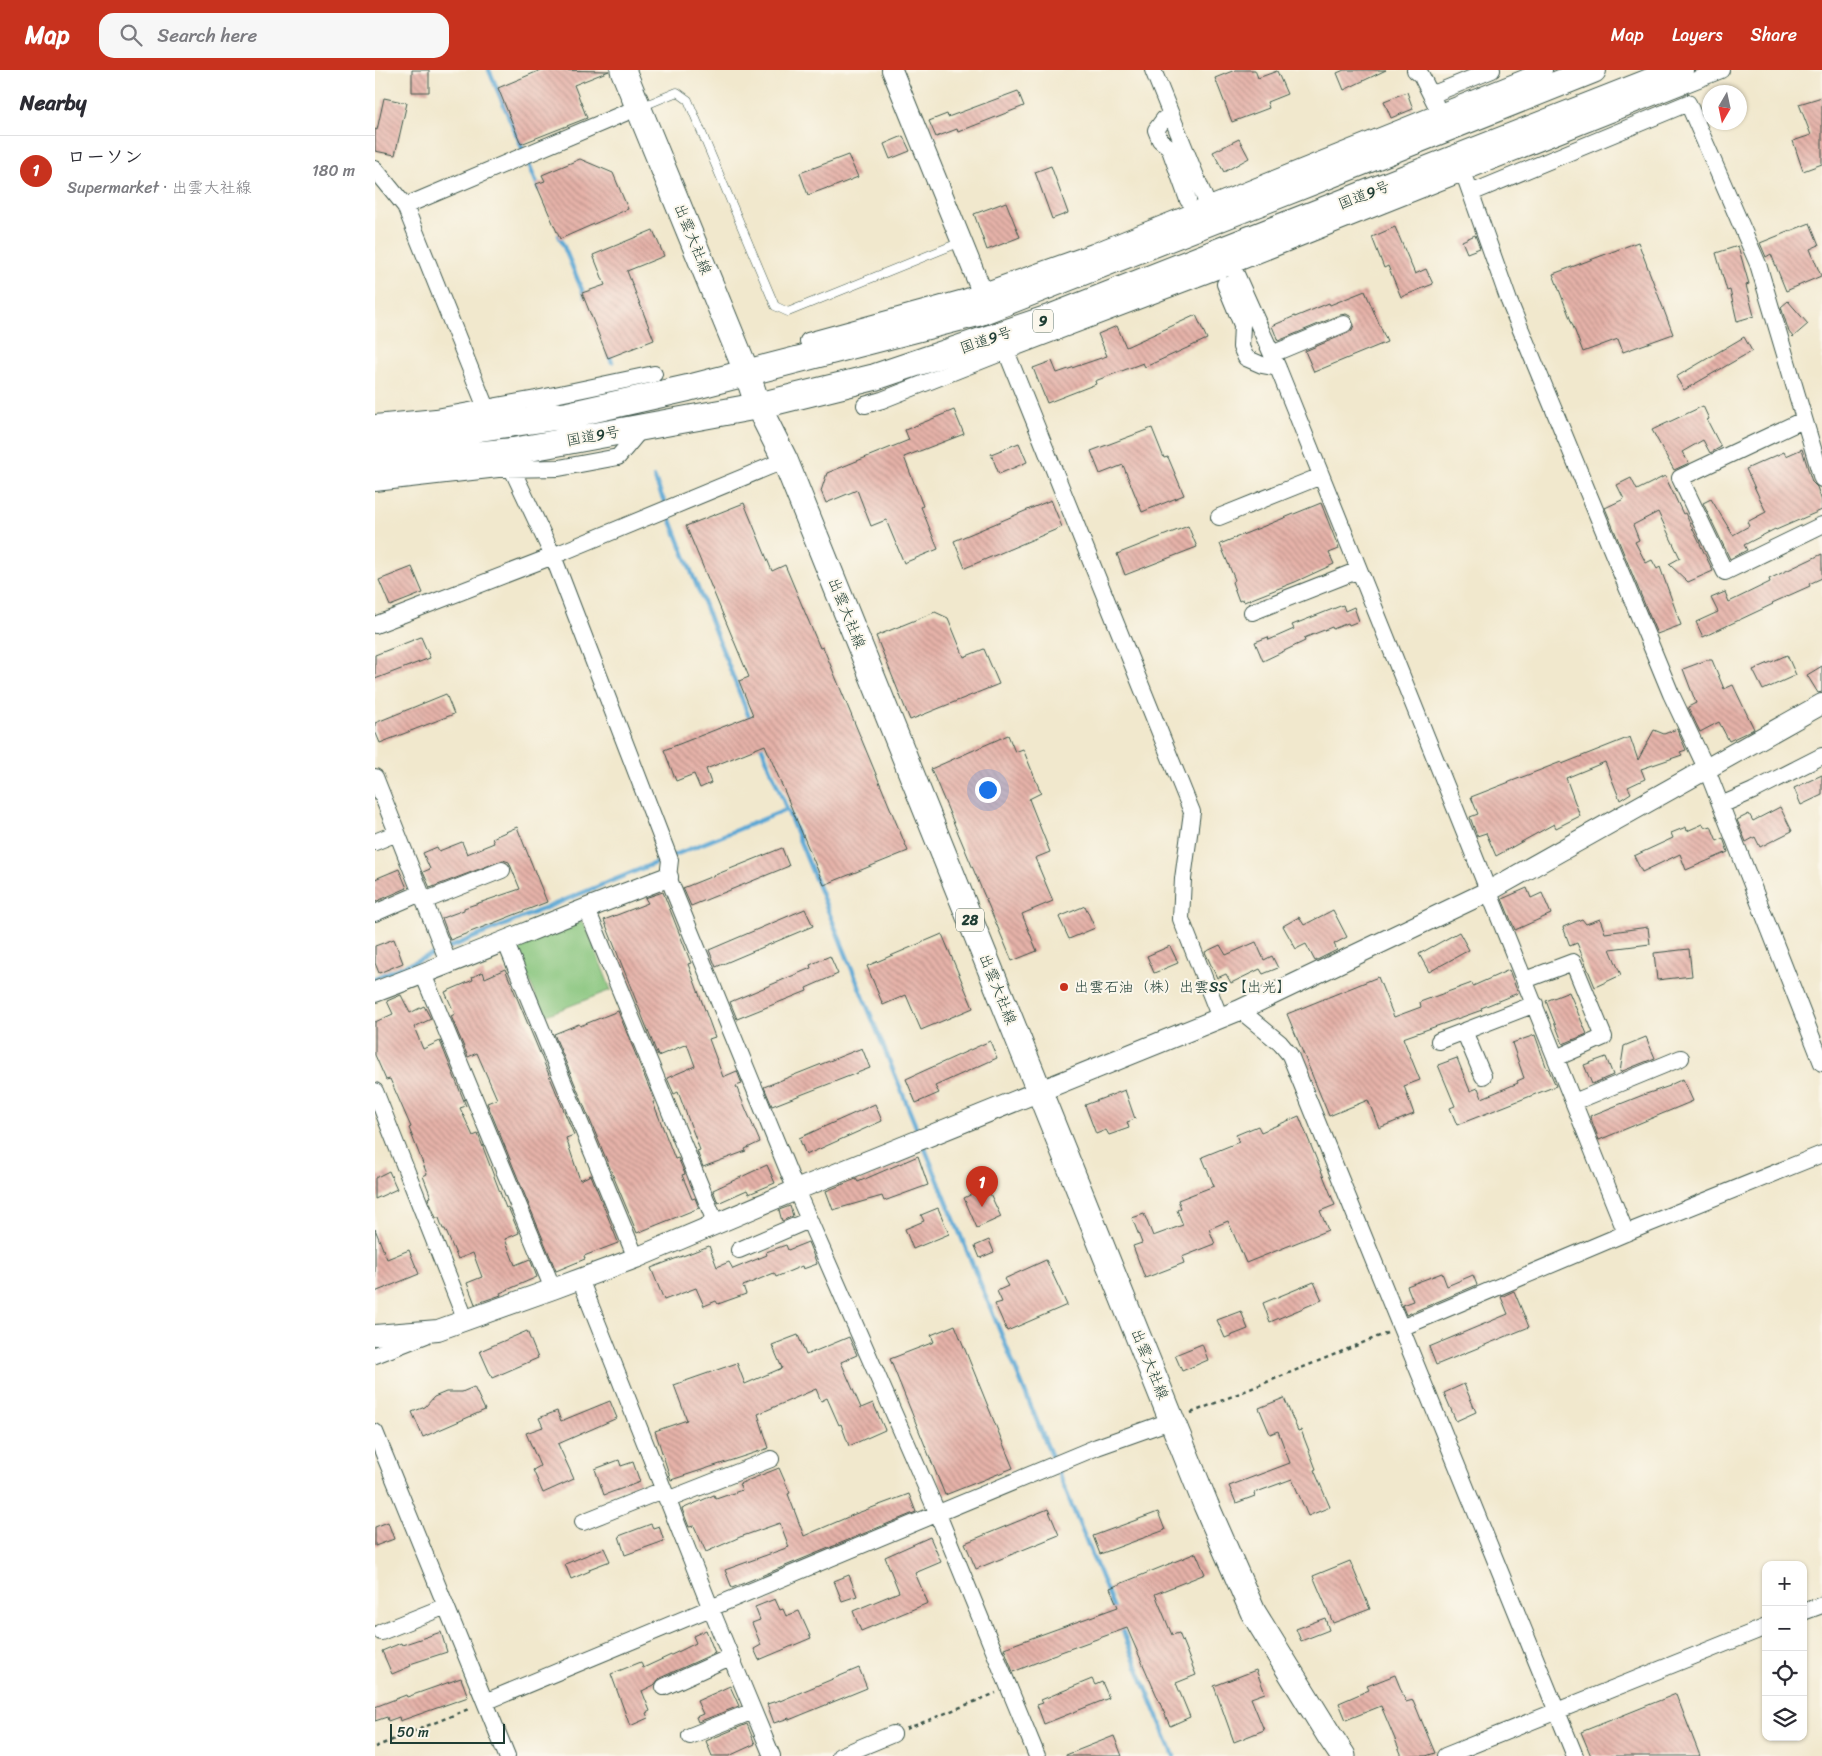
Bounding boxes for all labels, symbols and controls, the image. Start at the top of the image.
search box [99,13,449,58]
text: Map [25,14,69,56]
text: Search here [157,19,257,52]
text: Map [1611,19,1644,51]
text: Layers [1672,19,1723,51]
text: Share [1751,19,1797,51]
icon: search [117,21,145,49]
text: Nearby [20,84,86,122]
north arrow [1702,85,1747,130]
text: ローソン [67,140,143,173]
text: 1 [33,156,39,185]
text: 180 m [312,156,355,185]
text: Supermarket · 出雲大社線 [67,173,252,202]
street label: 国道9号 [1334,173,1394,217]
street label: 出雲大社線 [667,199,719,279]
road number: 9 [1033,310,1053,332]
street label: 国道9号 [956,319,1016,361]
street label: 国道9号 [564,418,622,454]
street label: 出雲大社線 [821,573,873,653]
your location [975,777,1001,803]
road number: 28 [956,908,984,932]
street label: 出雲大社線 [972,949,1024,1029]
place label: 出雲石油（株）出雲SS 【出光】 [1074,974,1292,1000]
marker: 出雲石油（株）出雲SS 【出光】 [1058,981,1070,993]
pin: 1 [966,1166,998,1207]
street label: 出雲大社線 [1124,1324,1176,1404]
map controls [1762,1561,1807,1741]
button: + [1762,1561,1807,1606]
button: − [1762,1606,1807,1651]
button: locate [1762,1651,1807,1696]
button: layers [1762,1696,1807,1741]
text: 50 m [397,1720,429,1745]
scale bar [390,1721,505,1744]

